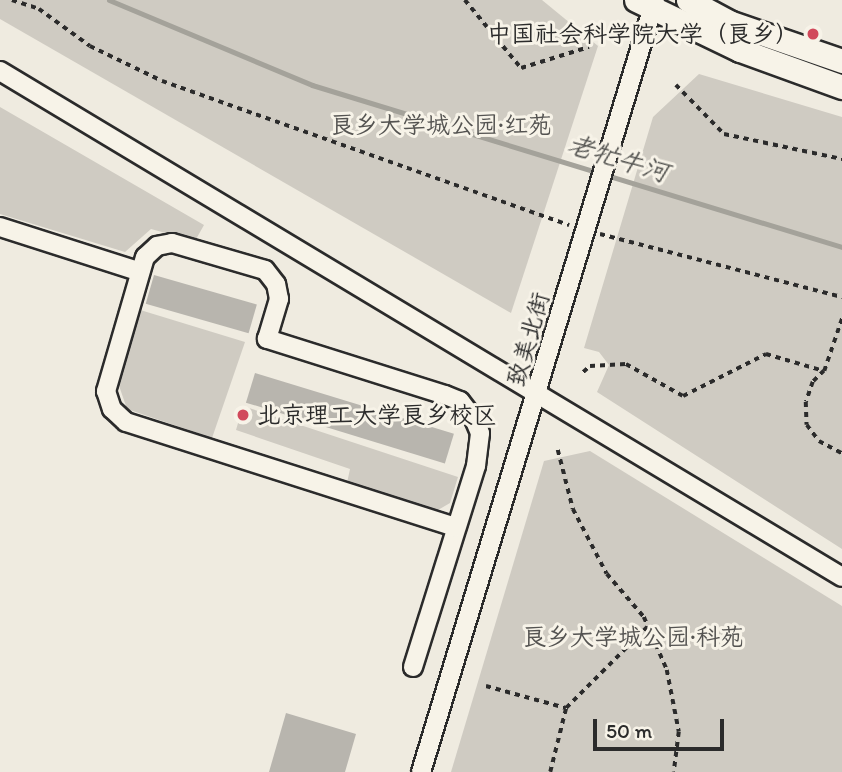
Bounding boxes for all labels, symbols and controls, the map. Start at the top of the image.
place label: 中国社会科学院大学（良乡） [487,20,799,48]
marker: 中国社会科学院大学（良乡） [805,26,821,42]
park label: 良乡大学城公园·红苑 [330,111,552,139]
water label: 老牤牛河 [564,129,672,189]
street label: 致美北街 [501,289,555,389]
place label: 北京理工大学良乡校区 [257,401,497,429]
marker: 北京理工大学良乡校区 [235,407,251,423]
park label: 良乡大学城公园·科苑 [522,623,744,651]
scale bar [597,706,728,750]
text: 50 m [606,718,652,743]

